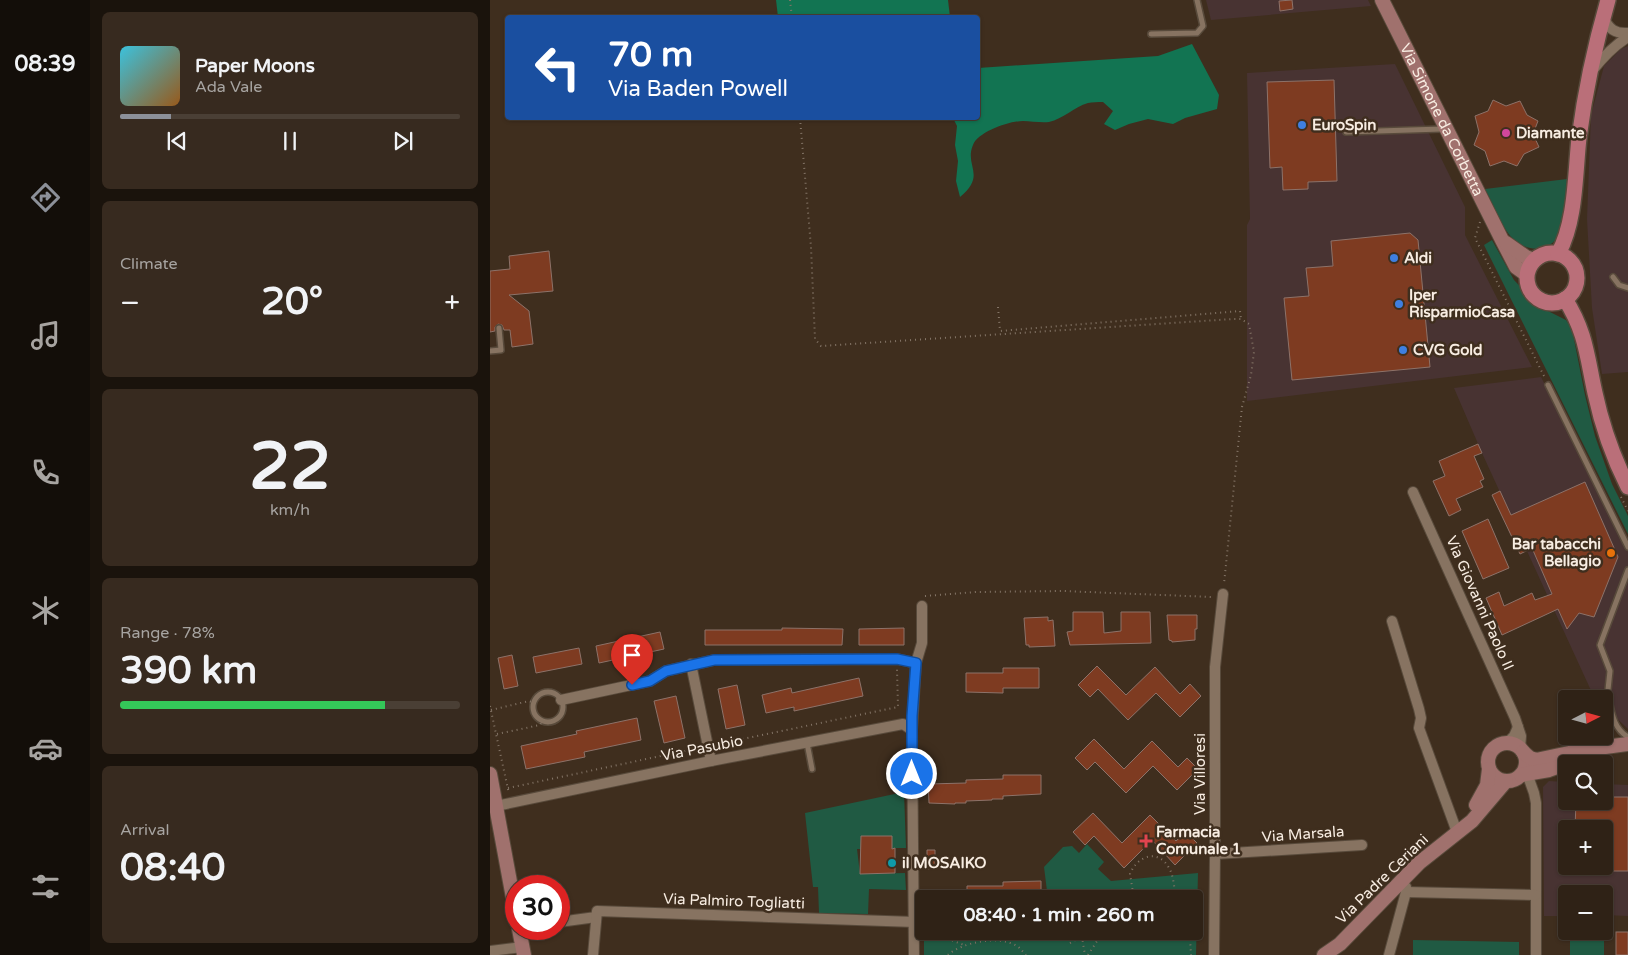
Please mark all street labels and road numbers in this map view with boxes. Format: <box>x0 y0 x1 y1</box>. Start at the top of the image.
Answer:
street label: Via Simone da Corbetta <box>1396 41 1488 199</box>
street label: Via Giovanni Paolo II <box>1442 533 1518 673</box>
street label: Via Pasubio <box>659 731 745 765</box>
street label: Via Villoresi <box>1191 733 1209 815</box>
street label: Via Marsala <box>1261 822 1345 846</box>
street label: Via Padre Ceriani <box>1332 830 1432 928</box>
street label: Via Palmiro Togliatti <box>663 890 805 912</box>

